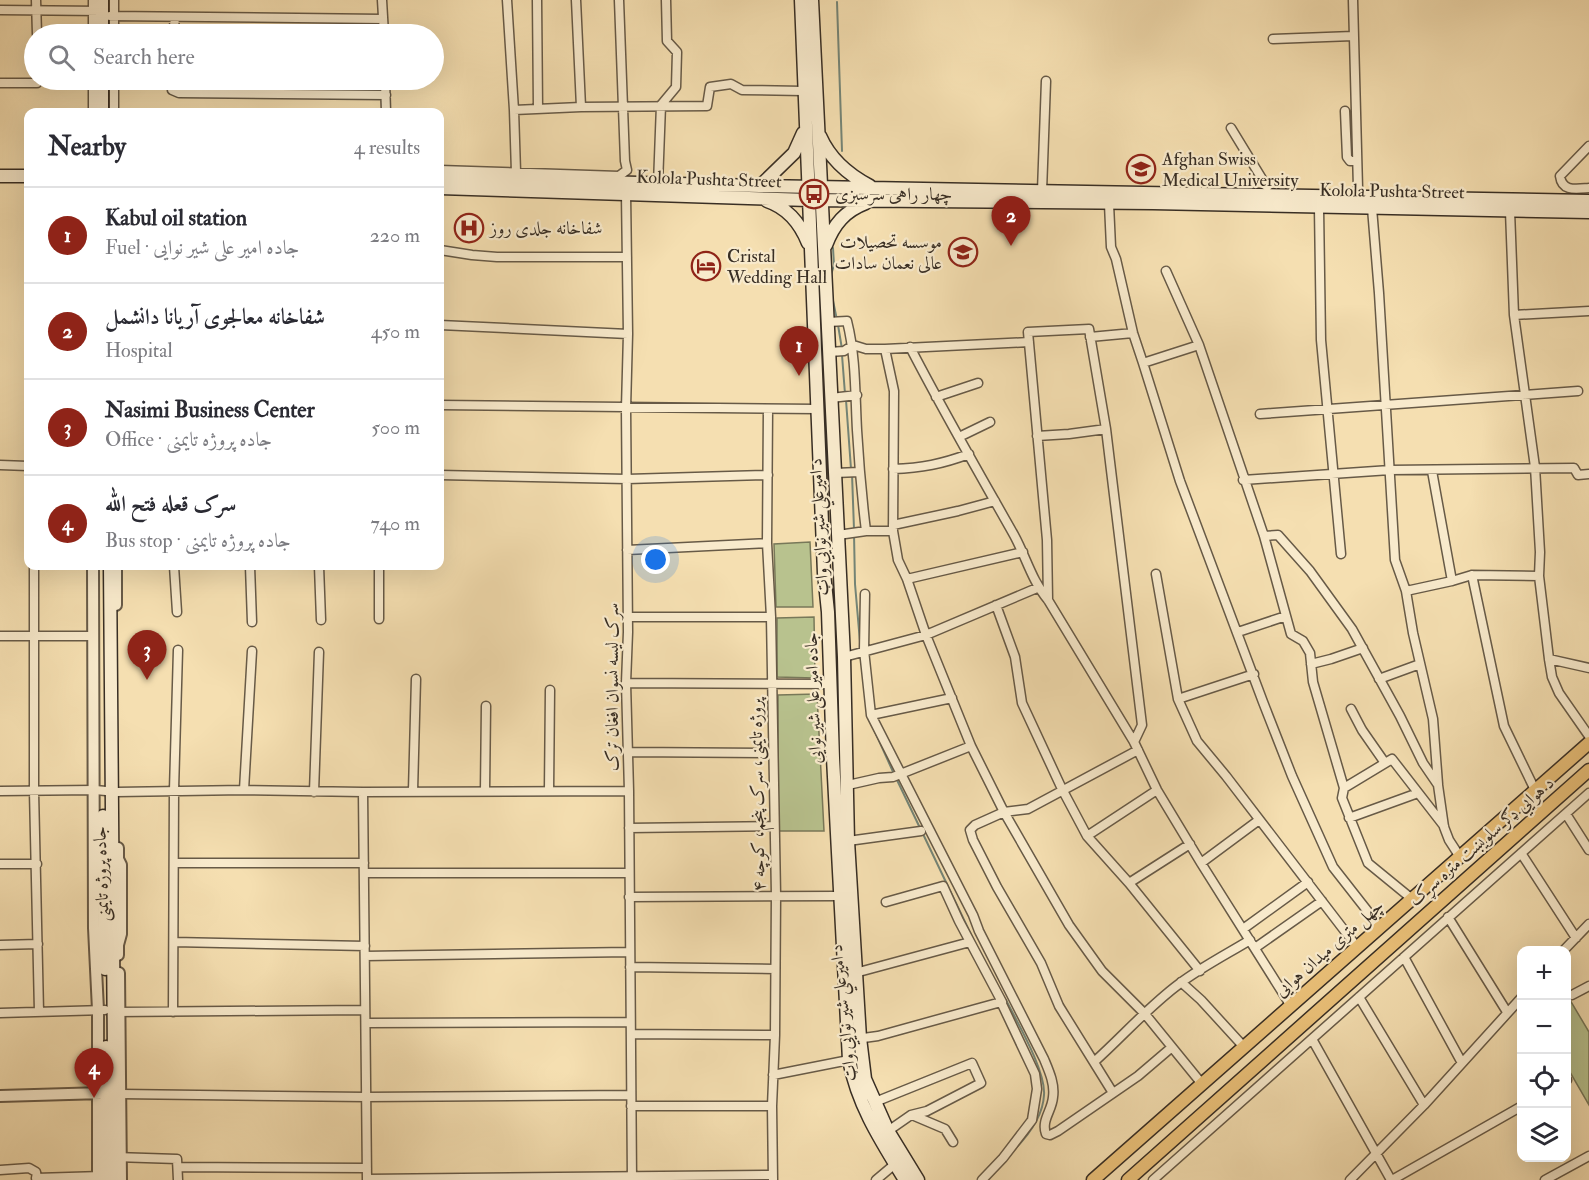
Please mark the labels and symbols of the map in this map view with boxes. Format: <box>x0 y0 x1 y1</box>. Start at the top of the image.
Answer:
place label: Afghan Swiss Medical University <box>1161 148 1299 192</box>
school or university icon: Afghan Swiss Medical University <box>1125 153 1157 185</box>
street label: Kolola Pushta Street <box>636 165 782 194</box>
bus stop icon: چهار راهی سرسبزی <box>798 178 830 210</box>
street label: Kolola Pushta Street <box>1319 179 1465 204</box>
place label: چهار راهی سرسبزی <box>835 183 952 206</box>
pin: 2 <box>992 196 1030 246</box>
hospital icon: شفاخانه جلدی روز <box>453 212 485 244</box>
place label: شفاخانه جلدی روز <box>488 217 602 240</box>
place label: موسسه تحصیلات عالی نعمان سادات <box>835 231 942 275</box>
school or university icon: موسسه تحصیلات عالی نعمان سادات <box>947 236 979 268</box>
place label: Cristal Wedding Hall <box>726 245 827 289</box>
hotel icon: Cristal Wedding Hall <box>690 250 722 282</box>
pin: 1 <box>780 326 818 376</box>
street label: د امیرعلي شیر نوايي واټ <box>804 457 840 596</box>
your location <box>641 545 670 574</box>
street label: سرک لیسه نسوان افغان‌ ترک <box>601 603 624 771</box>
pin: 3 <box>128 630 166 680</box>
street label: جاده امیر علی شیر نوایی <box>800 632 828 764</box>
street label: پروژه تایمنی، سرک پنجم، کوچه ۴ <box>744 696 776 892</box>
street label: د هوايي ډګر سلویښت متره سړک <box>1404 772 1561 913</box>
street label: جاده پروژه تایمنی <box>88 826 116 922</box>
street label: چهل متری میدان هوایی <box>1270 894 1390 1003</box>
street label: د امیرعلي شیر نوايي واټ <box>825 943 867 1083</box>
pin: 4 <box>74 1048 113 1098</box>

